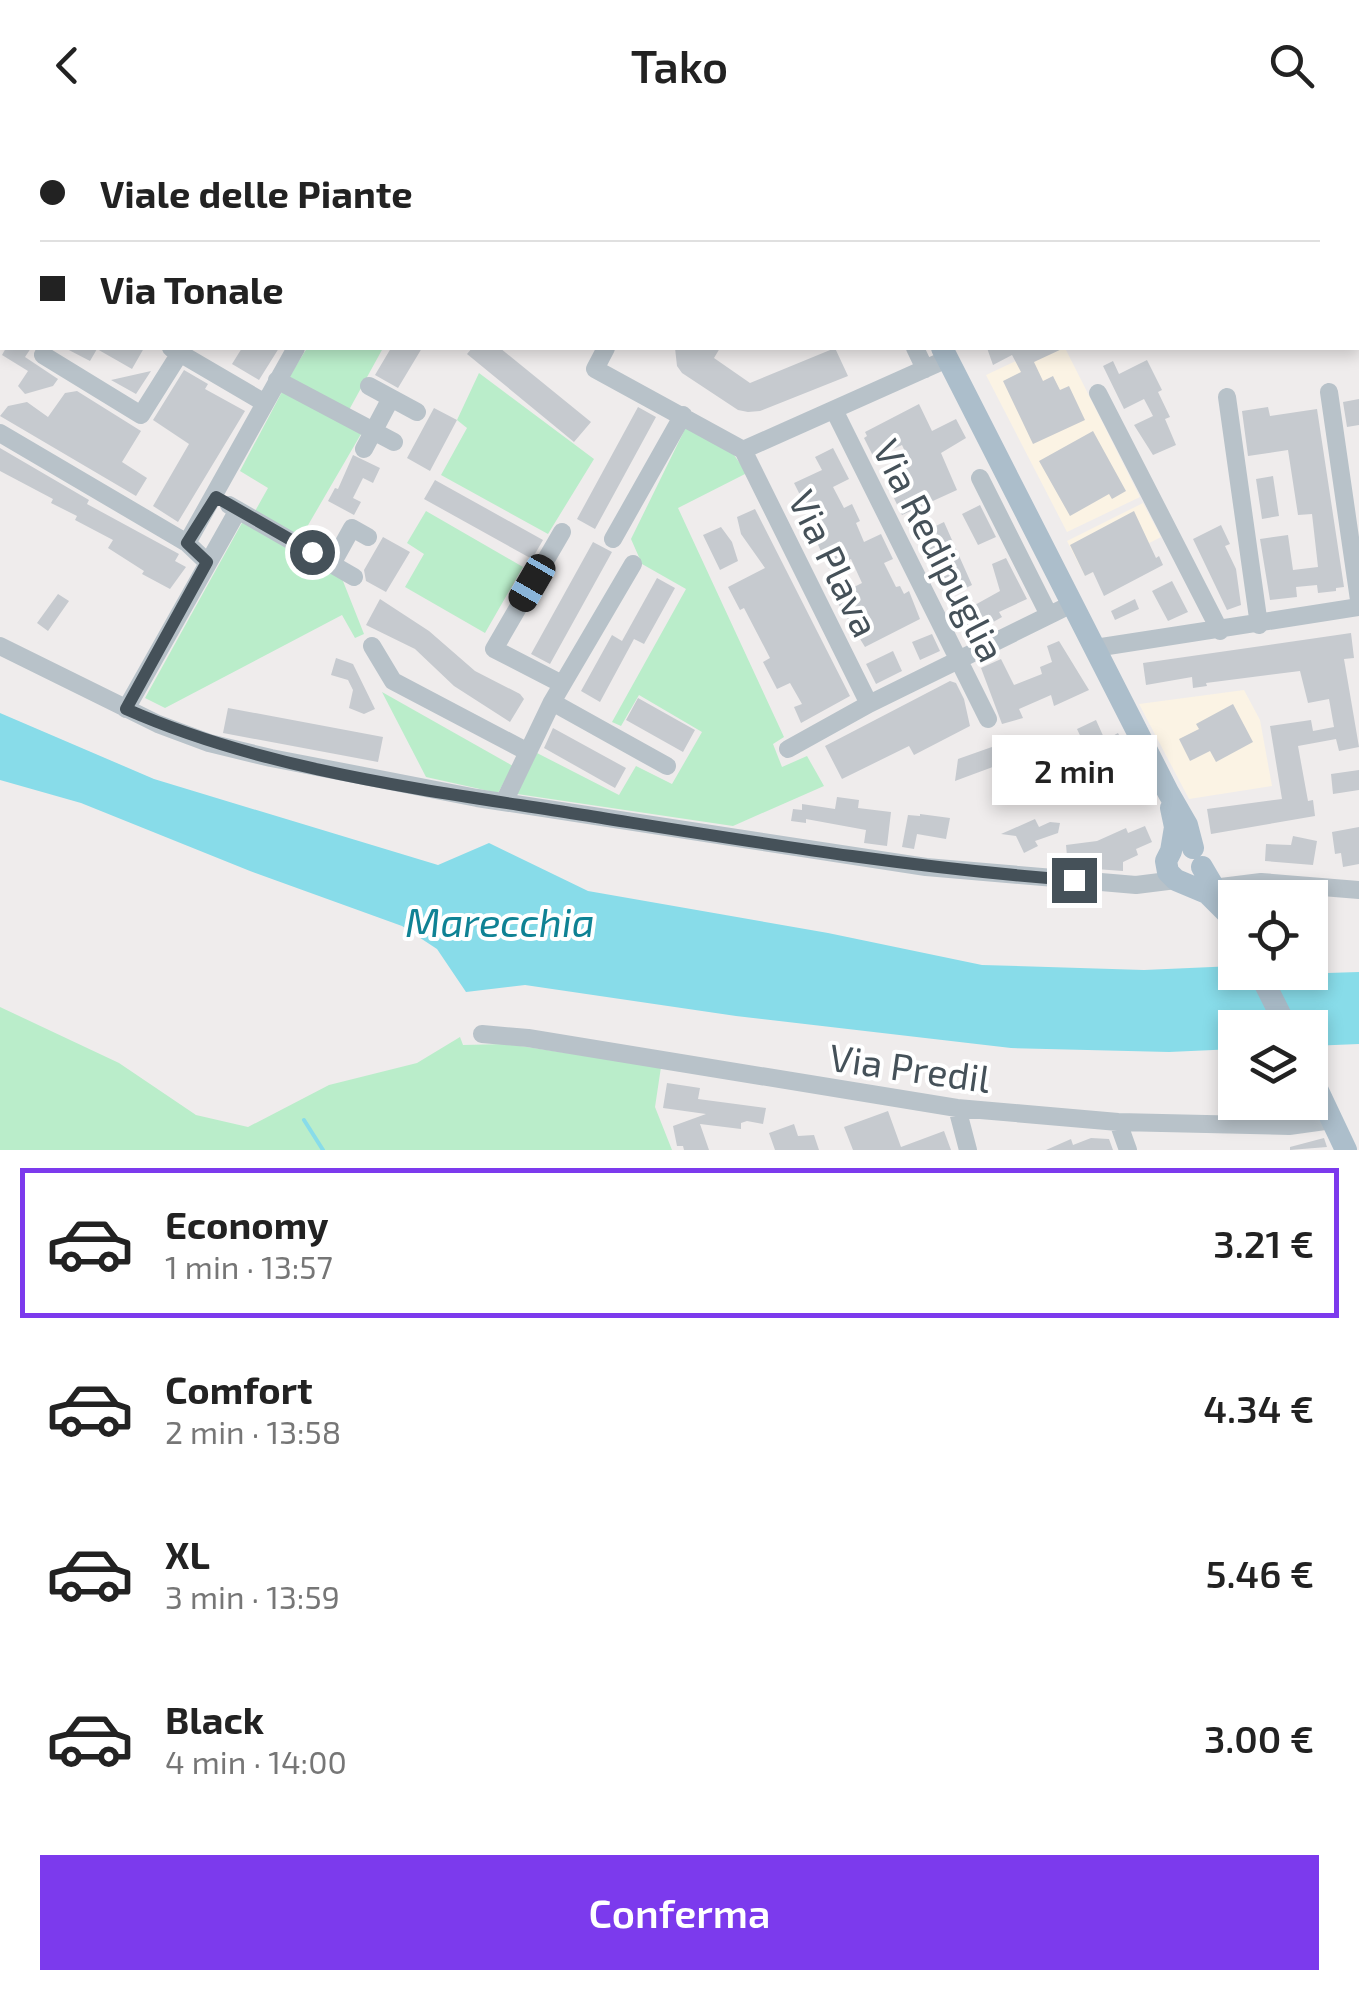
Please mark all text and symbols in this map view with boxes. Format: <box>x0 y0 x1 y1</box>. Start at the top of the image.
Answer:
icon: back <box>40 38 95 93</box>
text: Tako <box>631 38 728 92</box>
icon: search <box>1264 38 1319 93</box>
text: Viale delle Piante <box>100 170 413 216</box>
text: Via Tonale <box>100 266 284 312</box>
street label: Via Redipuglia <box>864 431 1016 669</box>
street label: Via Plava <box>780 482 890 644</box>
route start <box>290 530 335 575</box>
car <box>504 550 560 616</box>
callout: 2 min <box>992 735 1156 805</box>
text: 2 min <box>1034 751 1115 789</box>
route end <box>1052 858 1097 903</box>
map controls <box>1218 880 1328 1120</box>
button: locate <box>1218 880 1328 990</box>
water label: Marecchia <box>405 897 595 945</box>
button: layers <box>1218 1010 1328 1120</box>
street label: Via Predil <box>827 1033 993 1101</box>
icon: car <box>45 1198 135 1288</box>
text: Economy <box>165 1201 329 1247</box>
text: 3.21 € <box>1213 1220 1314 1266</box>
text: 1 min · 13:57 <box>165 1247 333 1285</box>
icon: car <box>45 1363 135 1453</box>
text: Comfort <box>165 1366 313 1412</box>
text: 4.34 € <box>1203 1385 1314 1431</box>
text: 2 min · 13:58 <box>165 1412 341 1450</box>
icon: car <box>45 1528 135 1618</box>
text: XL <box>165 1531 210 1577</box>
text: 5.46 € <box>1206 1550 1314 1596</box>
text: 3 min · 13:59 <box>165 1577 340 1615</box>
icon: car <box>45 1693 135 1783</box>
text: Black <box>165 1696 264 1742</box>
text: 3.00 € <box>1204 1715 1314 1761</box>
text: 4 min · 14:00 <box>165 1742 347 1780</box>
button: Conferma <box>40 1855 1319 1970</box>

